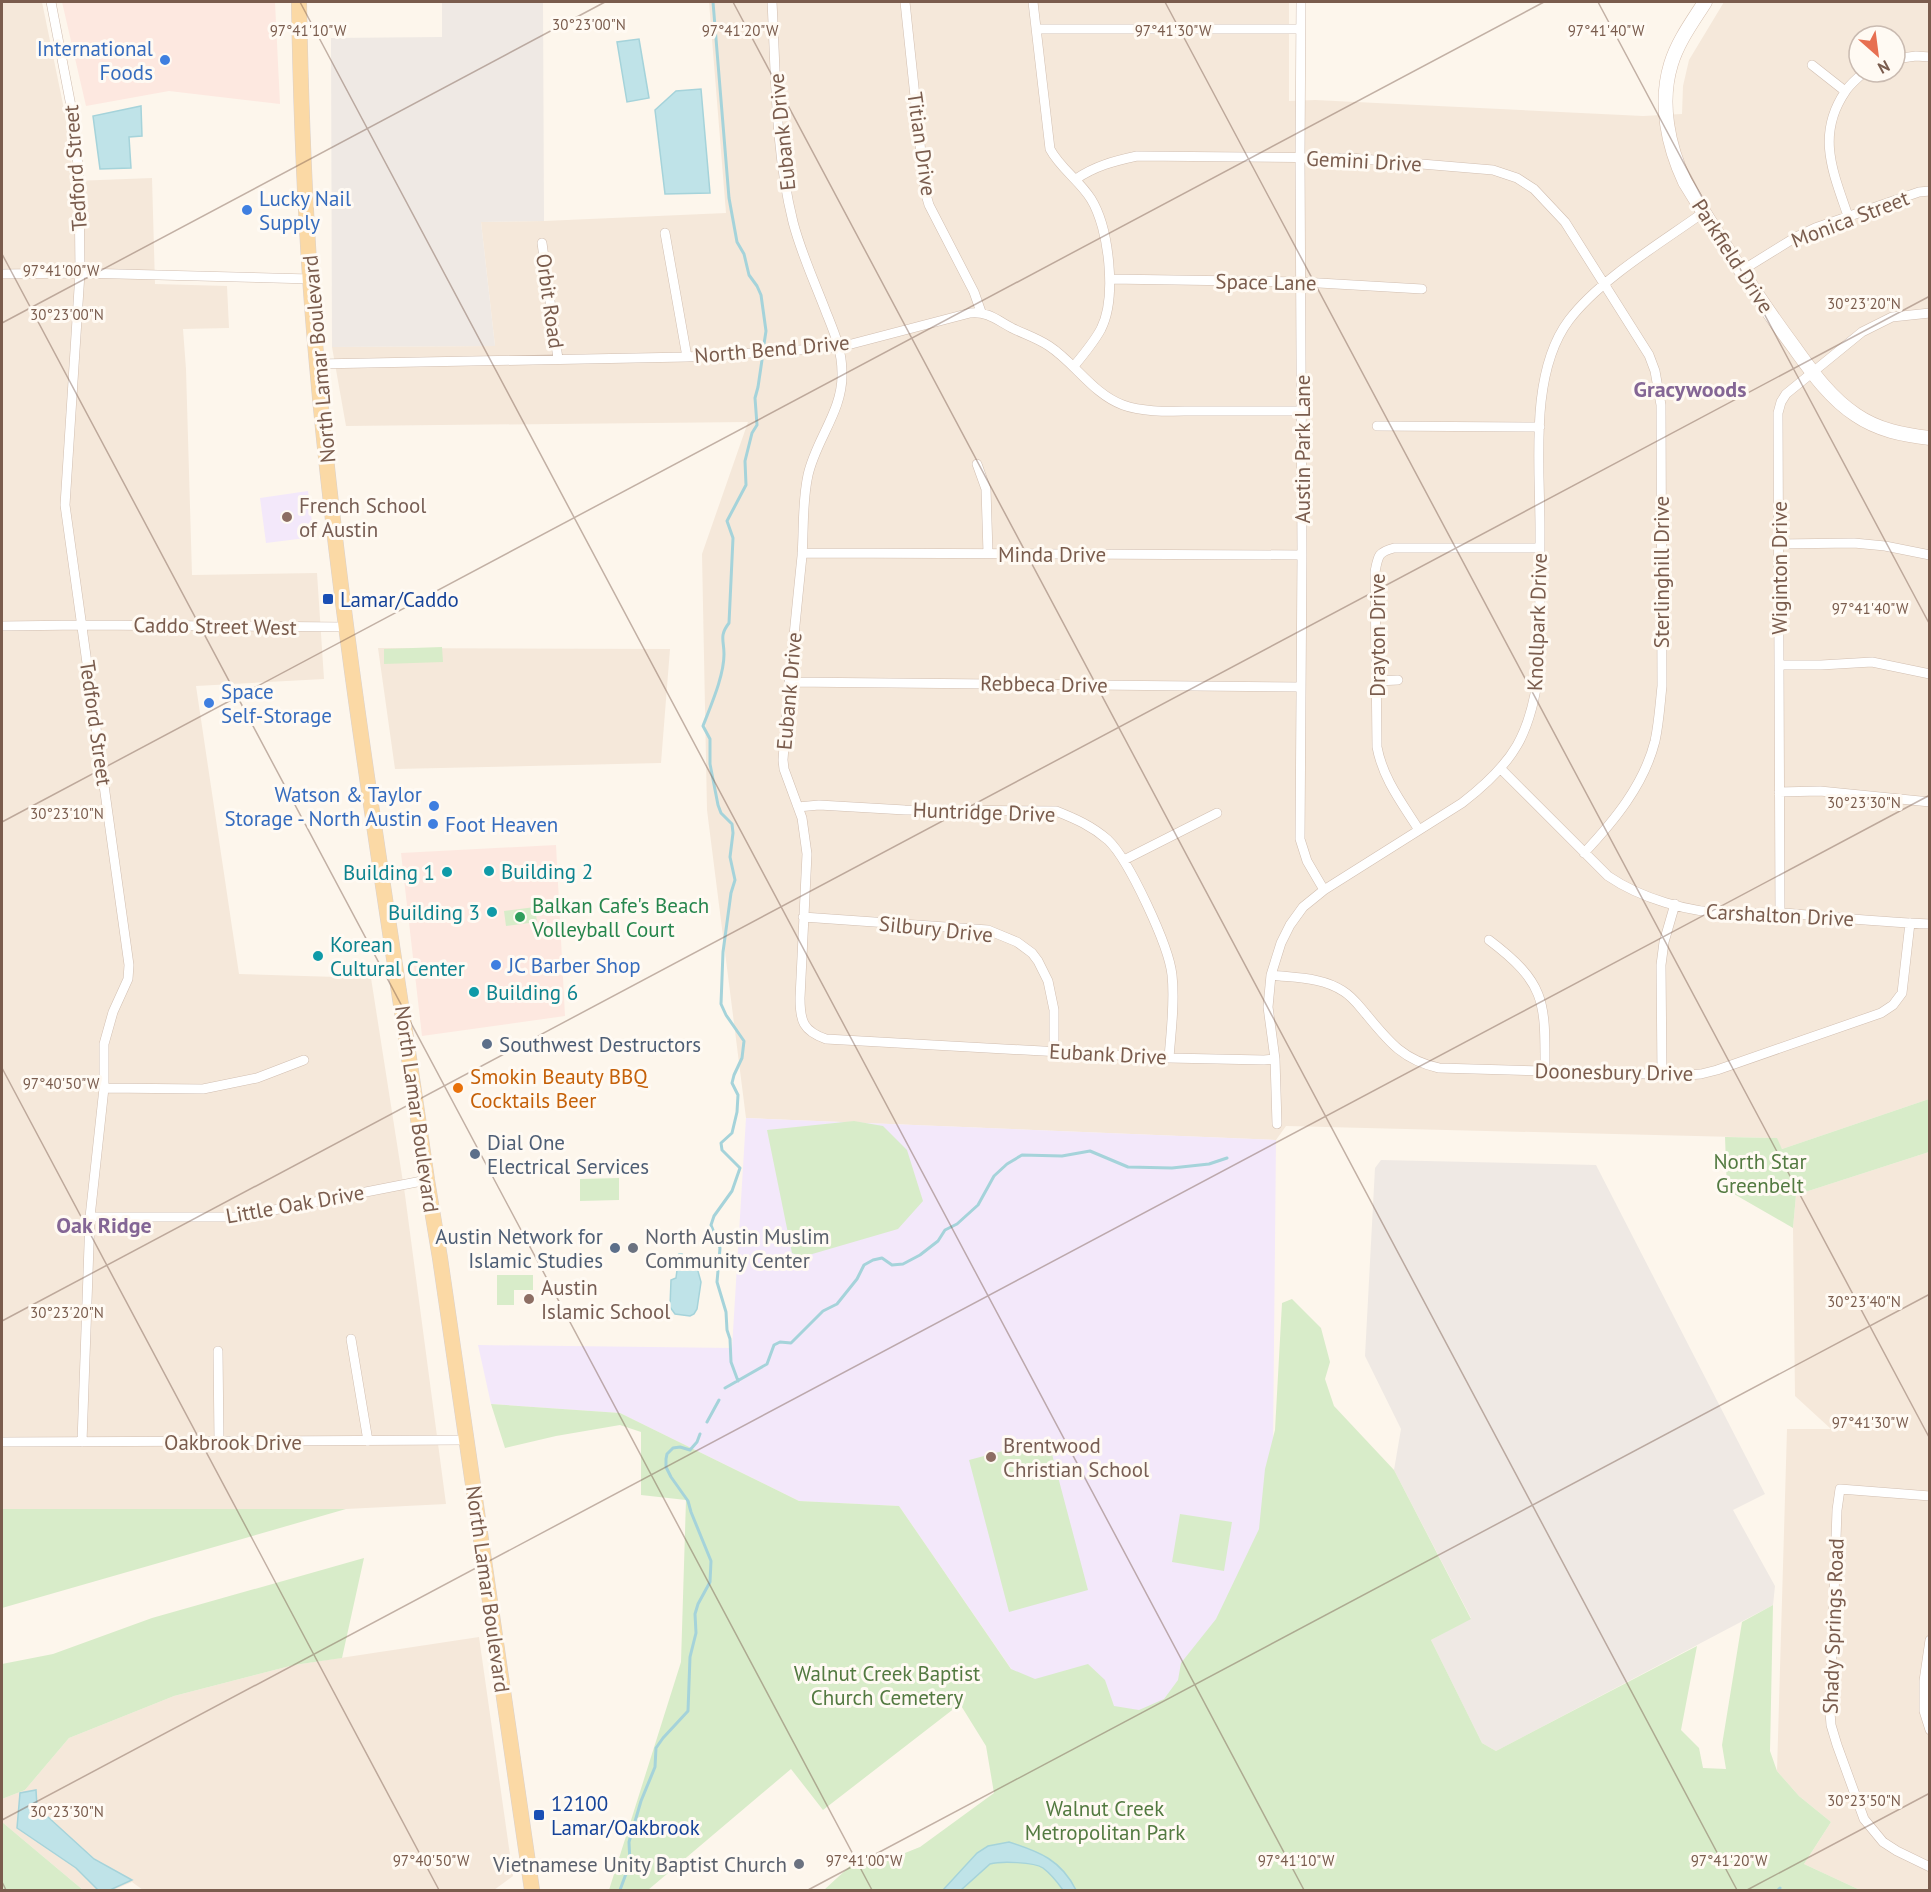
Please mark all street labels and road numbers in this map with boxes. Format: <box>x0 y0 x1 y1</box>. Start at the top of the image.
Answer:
street label: Eubank Drive <box>762 72 802 192</box>
street label: Titian Drive <box>901 90 943 198</box>
street label: Tedford Street <box>57 104 93 232</box>
street label: Gemini Drive <box>1305 144 1423 178</box>
street label: Monica Street <box>1787 184 1913 254</box>
street label: Parkfield Drive <box>1686 194 1780 318</box>
street label: Orbit Road <box>530 252 570 350</box>
street label: North Lamar Boulevard <box>296 254 342 464</box>
street label: Space Lane <box>1215 268 1317 296</box>
street label: North Bend Drive <box>693 329 851 369</box>
street label: Austin Park Lane <box>1289 375 1316 523</box>
street label: Sterlinghill Drive <box>1648 496 1675 648</box>
street label: Wiginton Drive <box>1766 501 1793 635</box>
street label: Minda Drive <box>998 541 1106 568</box>
street label: Knollpark Drive <box>1521 552 1553 692</box>
street label: Drayton Drive <box>1364 573 1391 697</box>
street label: Caddo Street West <box>133 611 297 641</box>
street label: Eubank Drive <box>770 631 808 751</box>
street label: Tedford Street <box>74 659 118 787</box>
street label: Rebbeca Drive <box>980 669 1108 699</box>
street label: Huntridge Drive <box>912 796 1056 828</box>
street label: Carshalton Drive <box>1705 898 1855 932</box>
street label: Silbury Drive <box>878 910 994 948</box>
street label: North Lamar Boulevard <box>389 1004 445 1214</box>
street label: Eubank Drive <box>1048 1037 1168 1071</box>
street label: Doonesbury Drive <box>1534 1057 1694 1087</box>
street label: Little Oak Drive <box>224 1179 366 1229</box>
street label: Oakbrook Drive <box>164 1429 302 1456</box>
street label: North Lamar Boulevard <box>460 1484 516 1694</box>
street label: Shady Springs Road <box>1816 1538 1850 1714</box>

